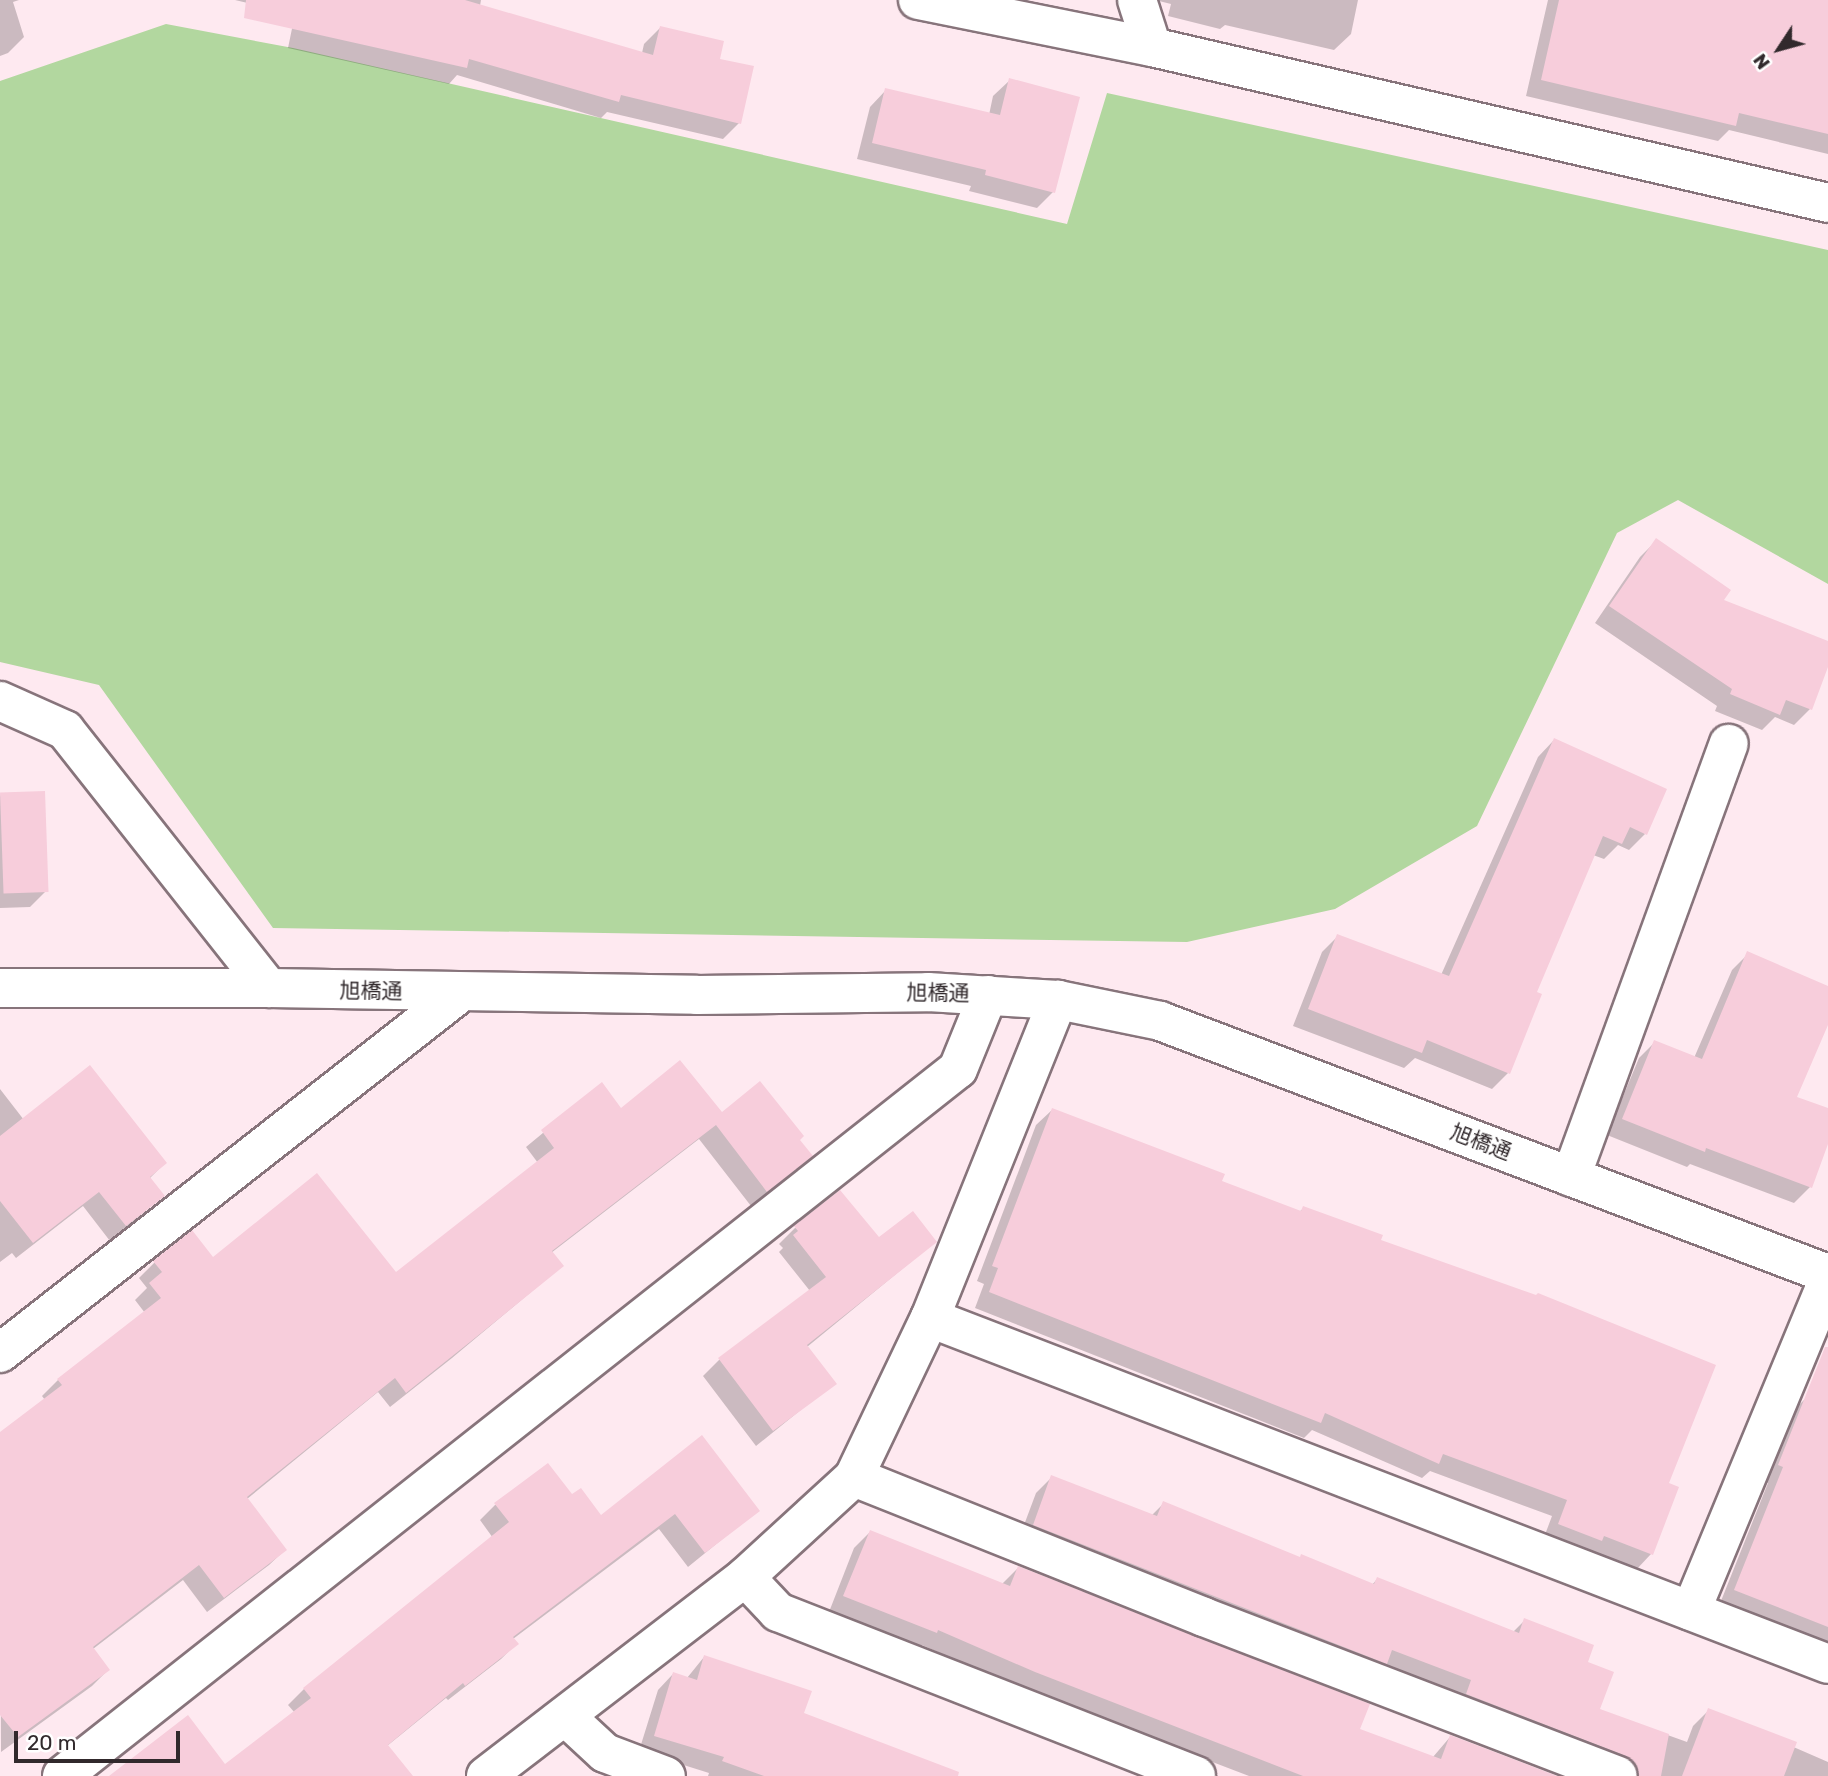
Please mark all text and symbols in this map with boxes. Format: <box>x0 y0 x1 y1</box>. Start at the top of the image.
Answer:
north arrow <box>1744 14 1814 84</box>
text: N <box>1748 49 1775 74</box>
street label: 旭橋通 <box>339 978 403 1004</box>
street label: 旭橋通 <box>906 980 970 1006</box>
street label: 旭橋通 <box>1447 1119 1515 1165</box>
scale bar <box>18 1716 184 1760</box>
text: 20 m <box>27 1730 76 1755</box>

